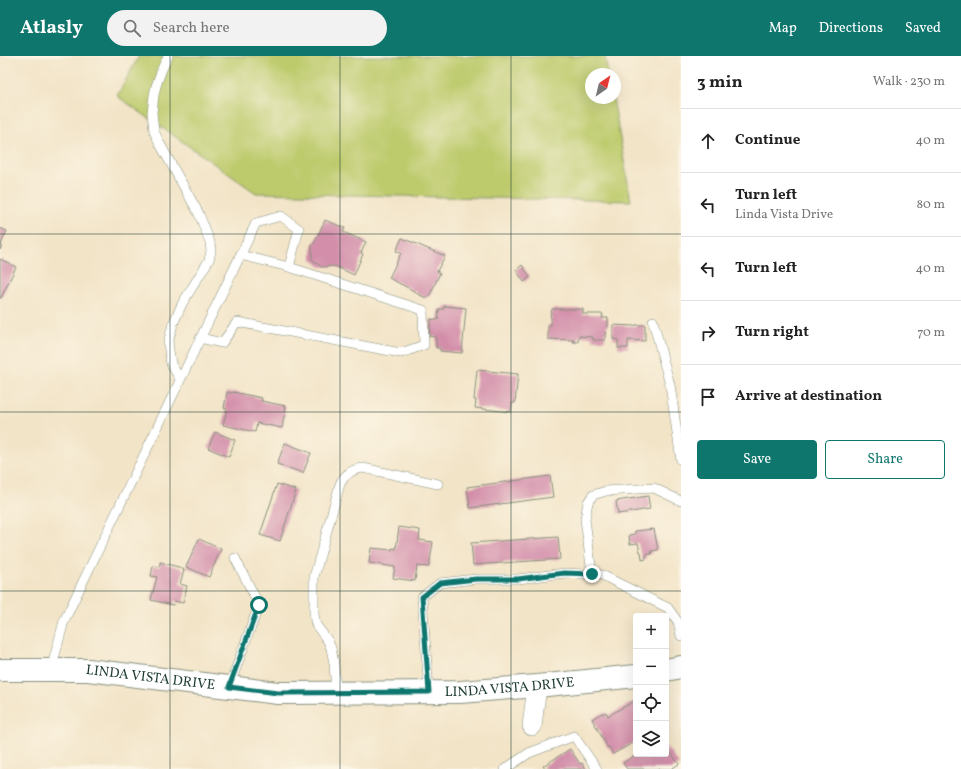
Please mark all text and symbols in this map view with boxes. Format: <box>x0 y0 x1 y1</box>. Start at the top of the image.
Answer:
search box <box>107 10 387 46</box>
text: Atlasly <box>20 15 83 41</box>
icon: search <box>121 17 143 39</box>
text: Search here <box>153 18 230 39</box>
text: Map <box>769 19 797 38</box>
text: Directions <box>819 19 883 38</box>
text: Saved <box>905 19 941 38</box>
north arrow <box>585 68 621 104</box>
text: 3 min <box>697 71 743 94</box>
text: Walk · 230 m <box>873 73 945 91</box>
icon: ahead <box>697 130 719 152</box>
text: Continue <box>735 130 800 151</box>
text: 40 m <box>916 132 945 150</box>
text: Turn left <box>735 185 797 206</box>
icon: left <box>697 194 719 216</box>
text: 80 m <box>916 196 945 214</box>
text: Linda Vista Drive <box>735 206 833 224</box>
icon: left <box>697 258 719 280</box>
text: Turn left <box>735 258 797 279</box>
text: 40 m <box>916 260 945 278</box>
icon: right <box>697 322 719 344</box>
text: Turn right <box>735 322 809 343</box>
text: 70 m <box>917 324 945 342</box>
icon: arrive <box>697 386 719 408</box>
text: Arrive at destination <box>735 386 882 407</box>
button: Save <box>697 440 817 479</box>
button: Share <box>825 440 945 479</box>
route end <box>583 565 601 583</box>
route start <box>250 596 268 614</box>
map controls <box>633 613 669 757</box>
button: + <box>633 613 669 649</box>
button: − <box>633 649 669 685</box>
street label: LINDA VISTA DRIVE <box>85 660 216 695</box>
street label: LINDA VISTA DRIVE <box>445 673 575 702</box>
button: locate <box>633 685 669 721</box>
button: layers <box>633 721 669 757</box>

